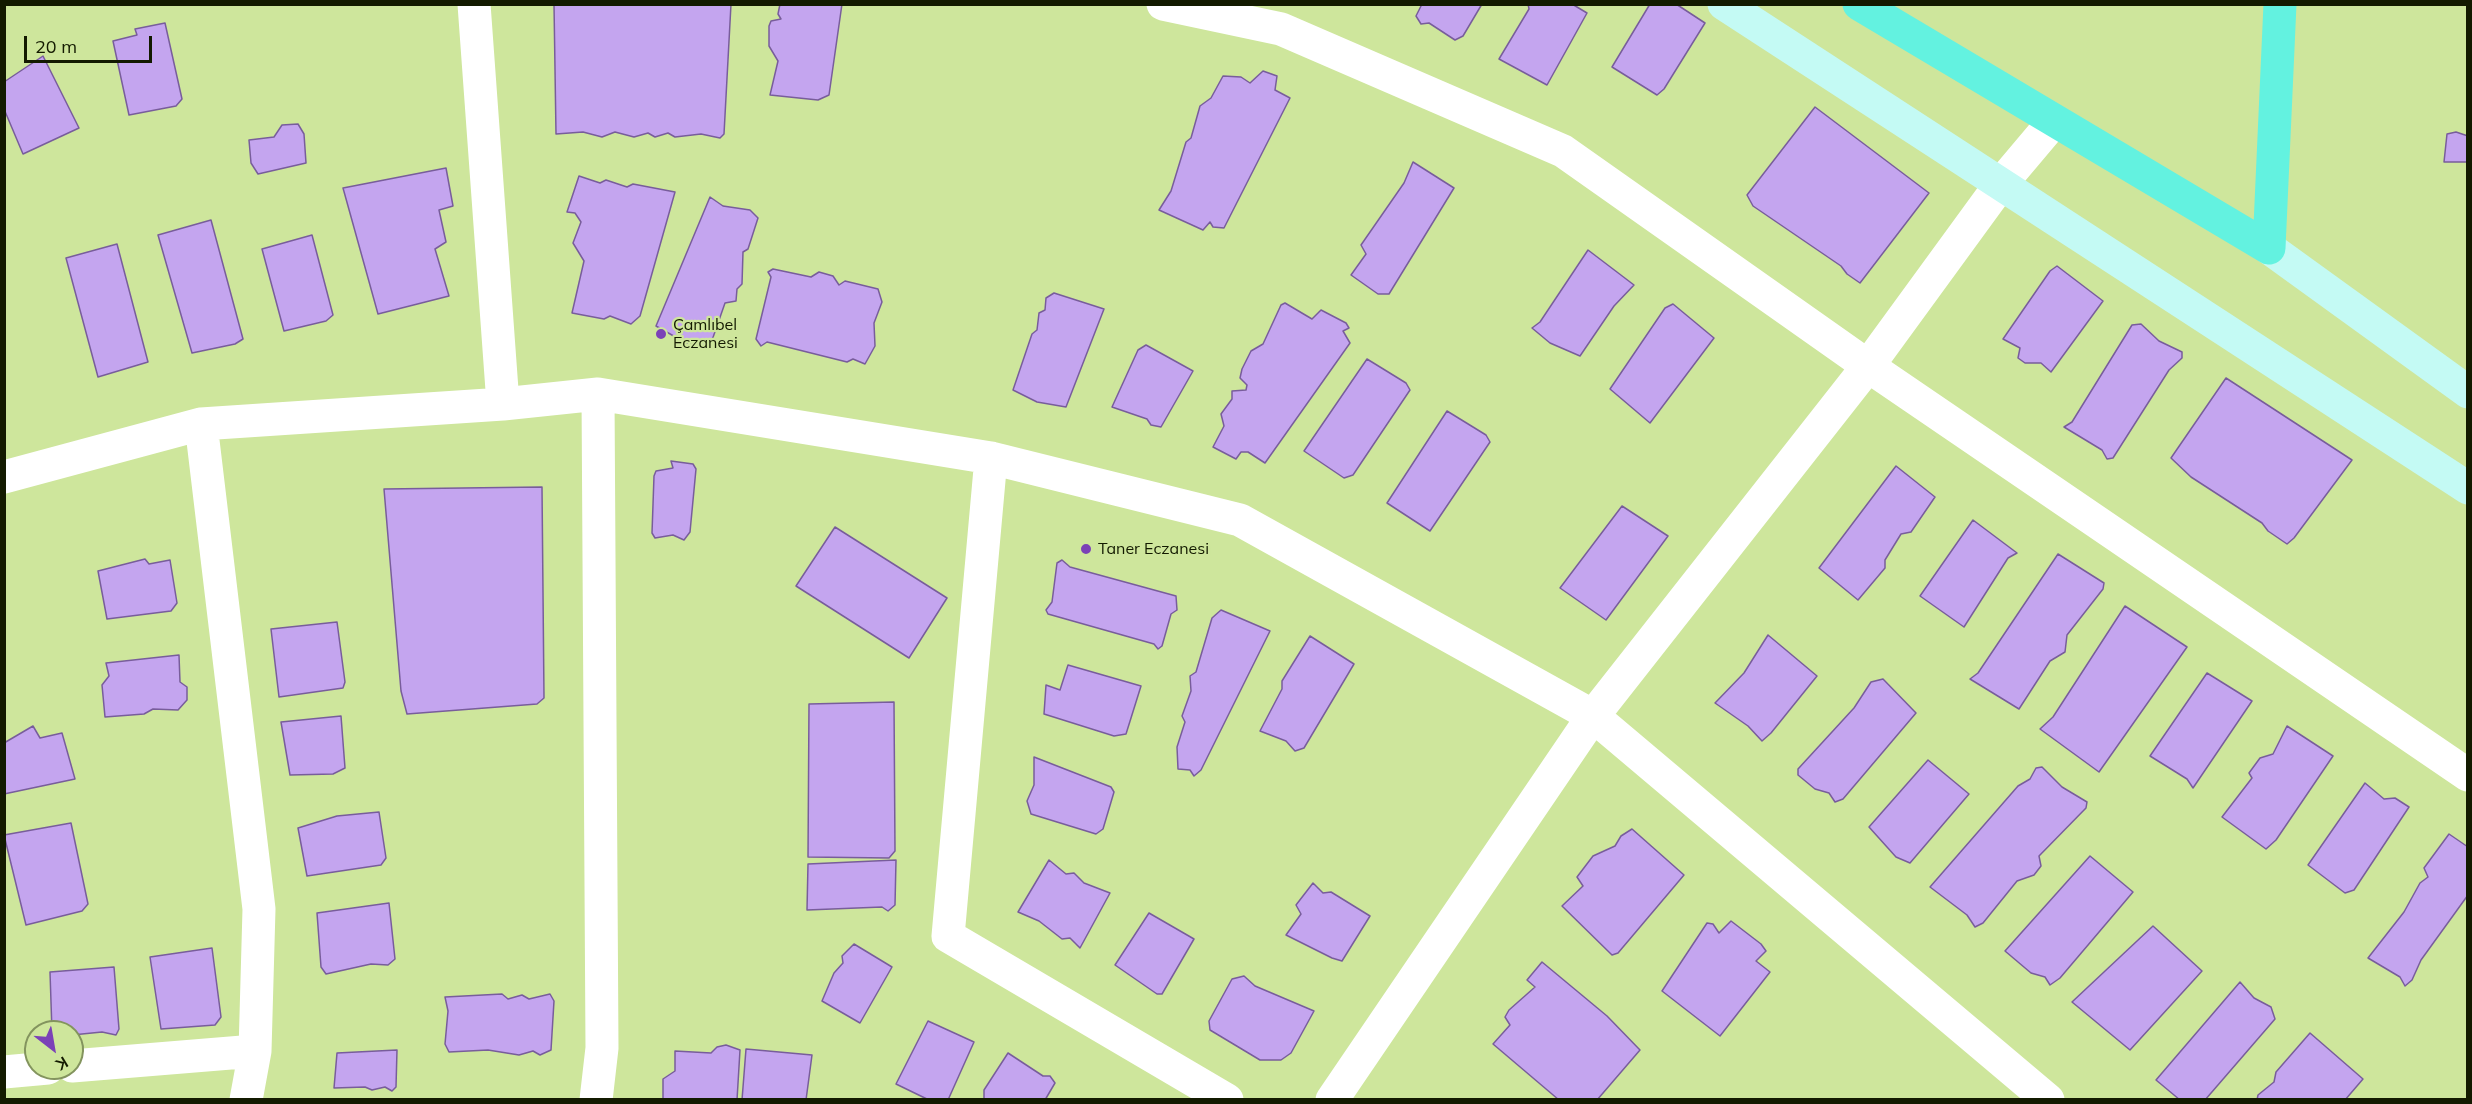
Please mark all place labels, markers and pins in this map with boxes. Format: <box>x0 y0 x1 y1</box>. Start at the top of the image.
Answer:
place label: Çamlıbel Eczanesi <box>673 315 738 353</box>
marker: Çamlıbel Eczanesi <box>654 327 668 341</box>
place label: Taner Eczanesi <box>1098 539 1209 559</box>
marker: Taner Eczanesi <box>1079 542 1093 556</box>

